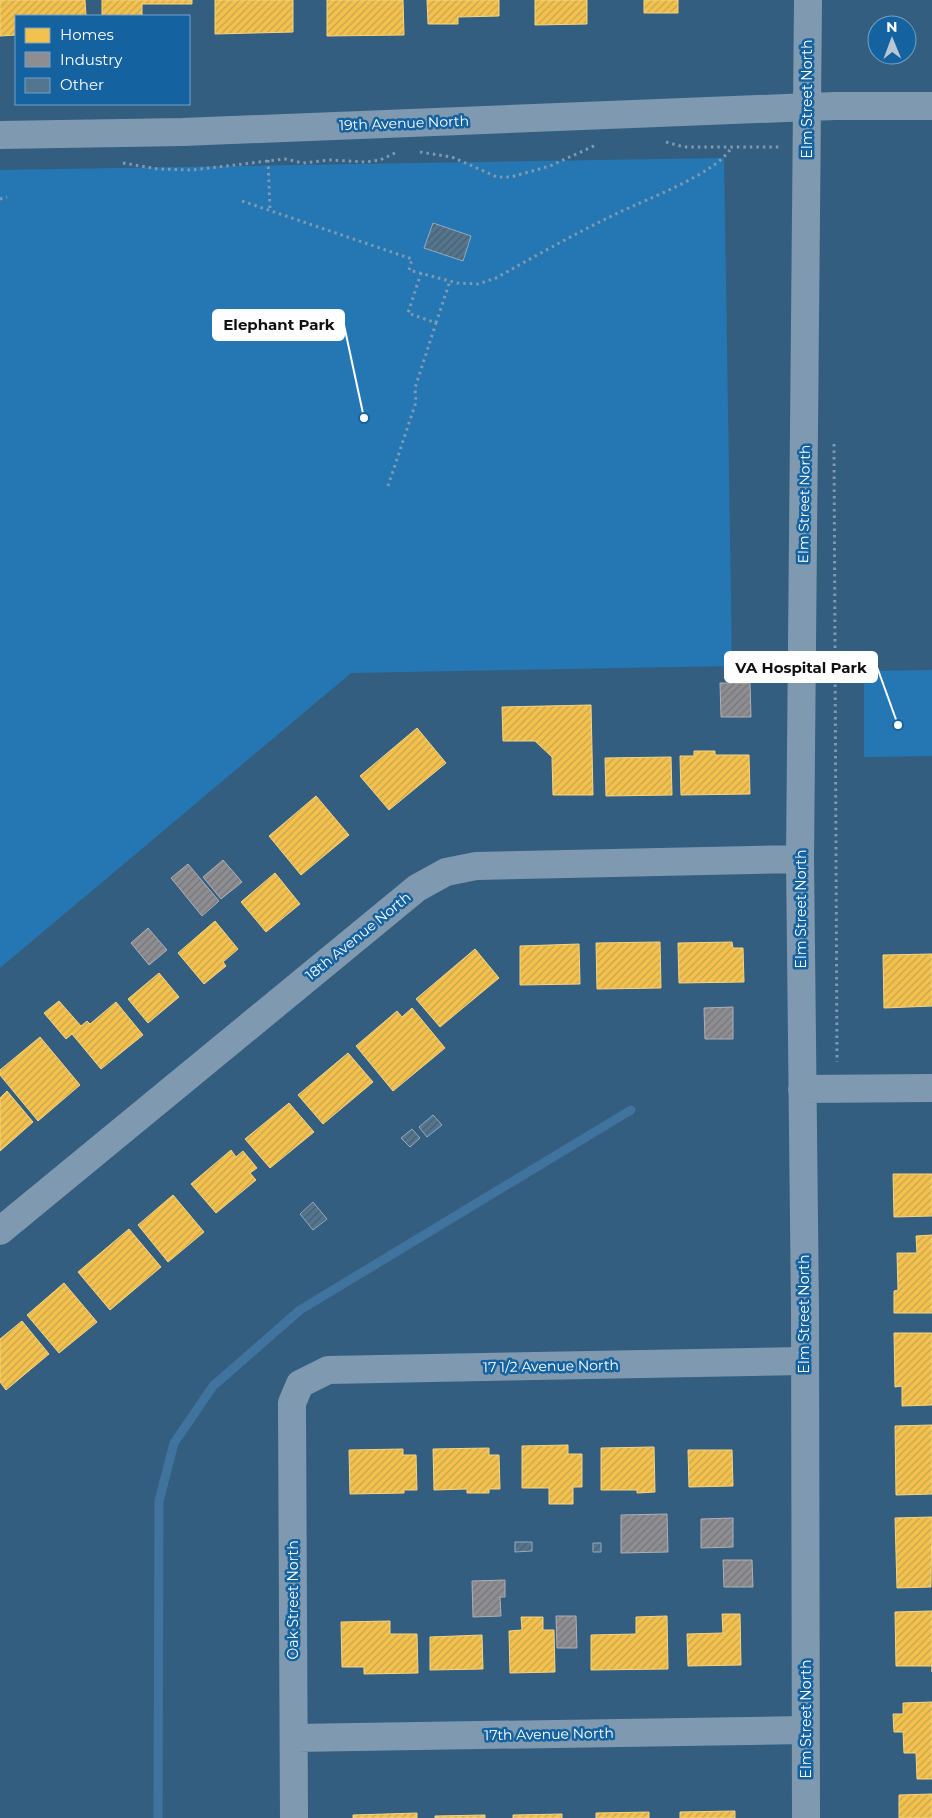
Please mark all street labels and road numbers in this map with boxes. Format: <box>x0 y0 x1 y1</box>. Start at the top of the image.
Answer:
street label: Elm Street North <box>798 40 816 158</box>
street label: 19th Avenue North <box>339 112 469 134</box>
street label: Elm Street North <box>794 444 814 564</box>
street label: Elm Street North <box>792 850 810 968</box>
street label: 18th Avenue North <box>302 888 414 984</box>
street label: Elm Street North <box>795 1255 813 1373</box>
street label: 17 1/2 Avenue North <box>483 1356 619 1376</box>
street label: Oak Street North <box>284 1540 302 1660</box>
street label: Elm Street North <box>797 1660 815 1778</box>
street label: 17th Avenue North <box>484 1724 614 1744</box>

